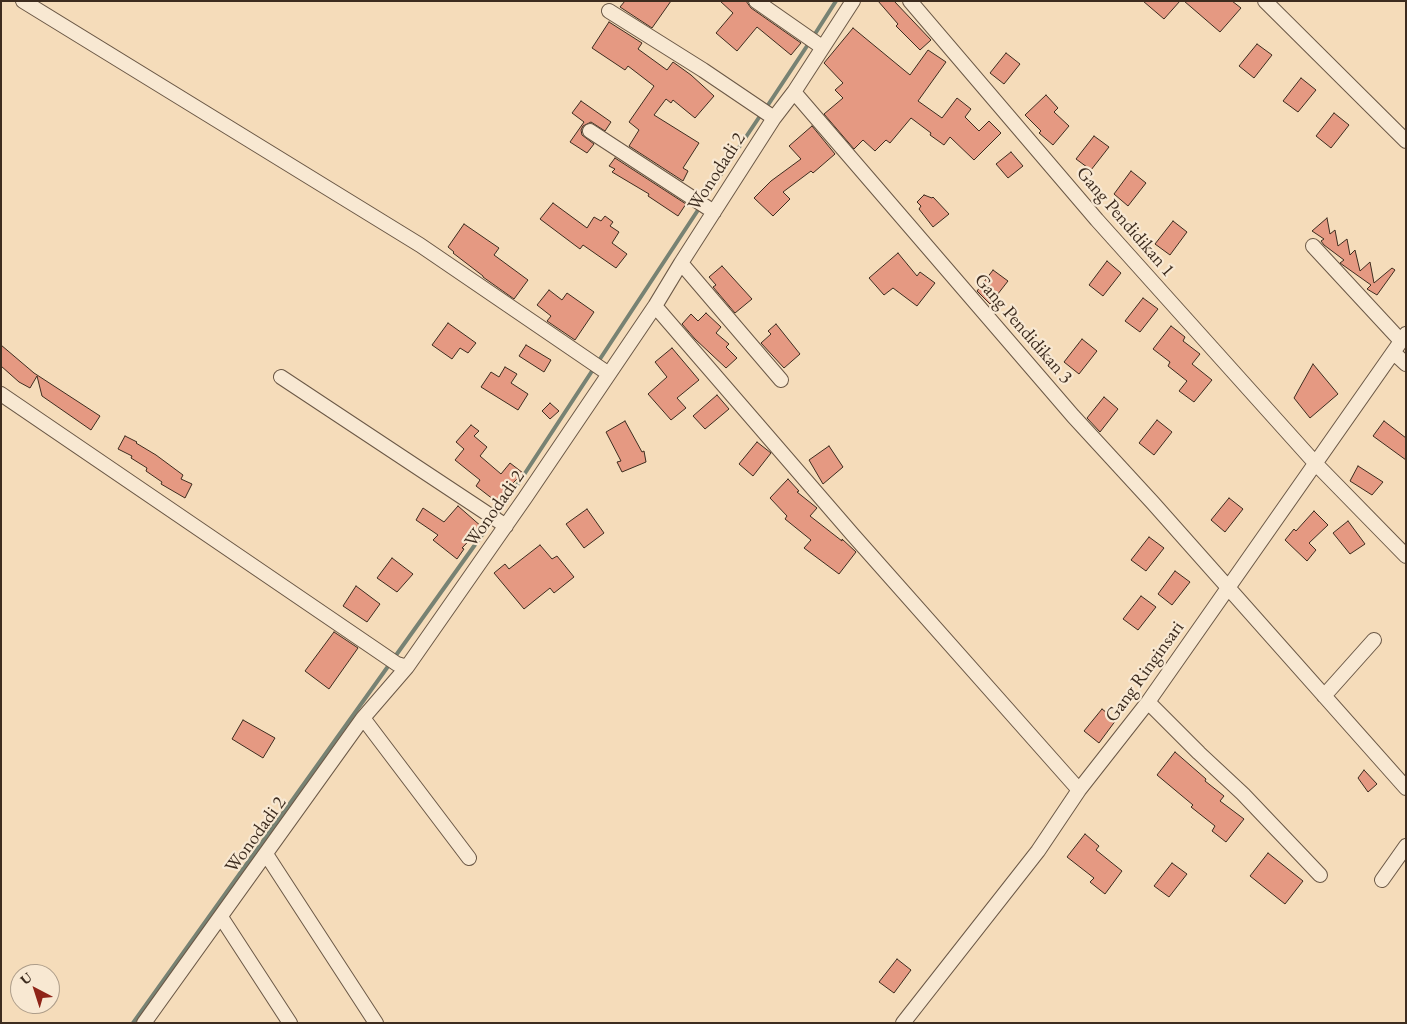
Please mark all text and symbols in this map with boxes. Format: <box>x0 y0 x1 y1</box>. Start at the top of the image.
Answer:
street label: Wonodadi 2 <box>683 129 751 215</box>
street label: Gang Pendidikan 1 <box>1071 162 1179 282</box>
street label: Gang Pendidikan 3 <box>969 269 1077 389</box>
street label: Wonodadi 2 <box>460 466 530 552</box>
street label: Gang Ringinsari <box>1101 617 1189 727</box>
street label: Wonodadi 2 <box>221 792 291 878</box>
north arrow <box>10 964 60 1014</box>
text: U <box>16 968 36 989</box>

